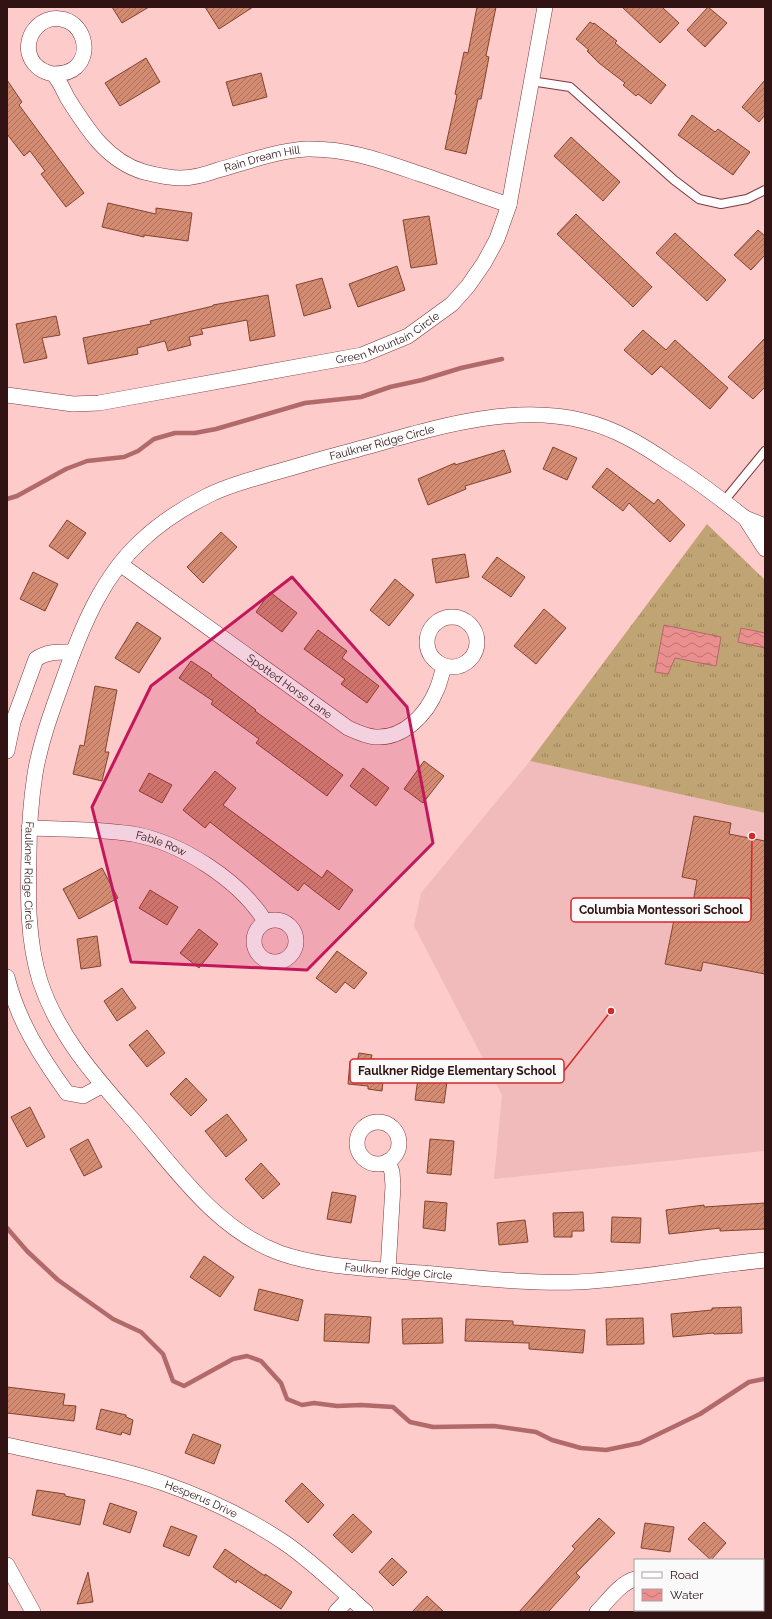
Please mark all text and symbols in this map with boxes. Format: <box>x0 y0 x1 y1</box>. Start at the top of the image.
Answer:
street label: Rain Dream Hill <box>222 143 301 174</box>
street label: Green Mountain Circle <box>335 309 442 366</box>
street label: Faulkner Ridge Circle <box>328 423 436 463</box>
street label: Spotted Horse Lane <box>245 651 335 721</box>
street label: Faulkner Ridge Circle <box>22 821 37 930</box>
street label: Fable Row <box>135 828 189 859</box>
callout: Columbia Montessori School <box>571 898 751 922</box>
text: Columbia Montessori School <box>579 903 743 917</box>
callout: Faulkner Ridge Elementary School <box>350 1059 564 1083</box>
text: Faulkner Ridge Elementary School <box>358 1064 556 1078</box>
street label: Faulkner Ridge Circle <box>344 1260 453 1282</box>
street label: Hesperus Drive <box>163 1478 240 1521</box>
legend <box>634 1559 764 1611</box>
text: Road <box>670 1568 699 1582</box>
text: Water <box>670 1588 704 1602</box>

